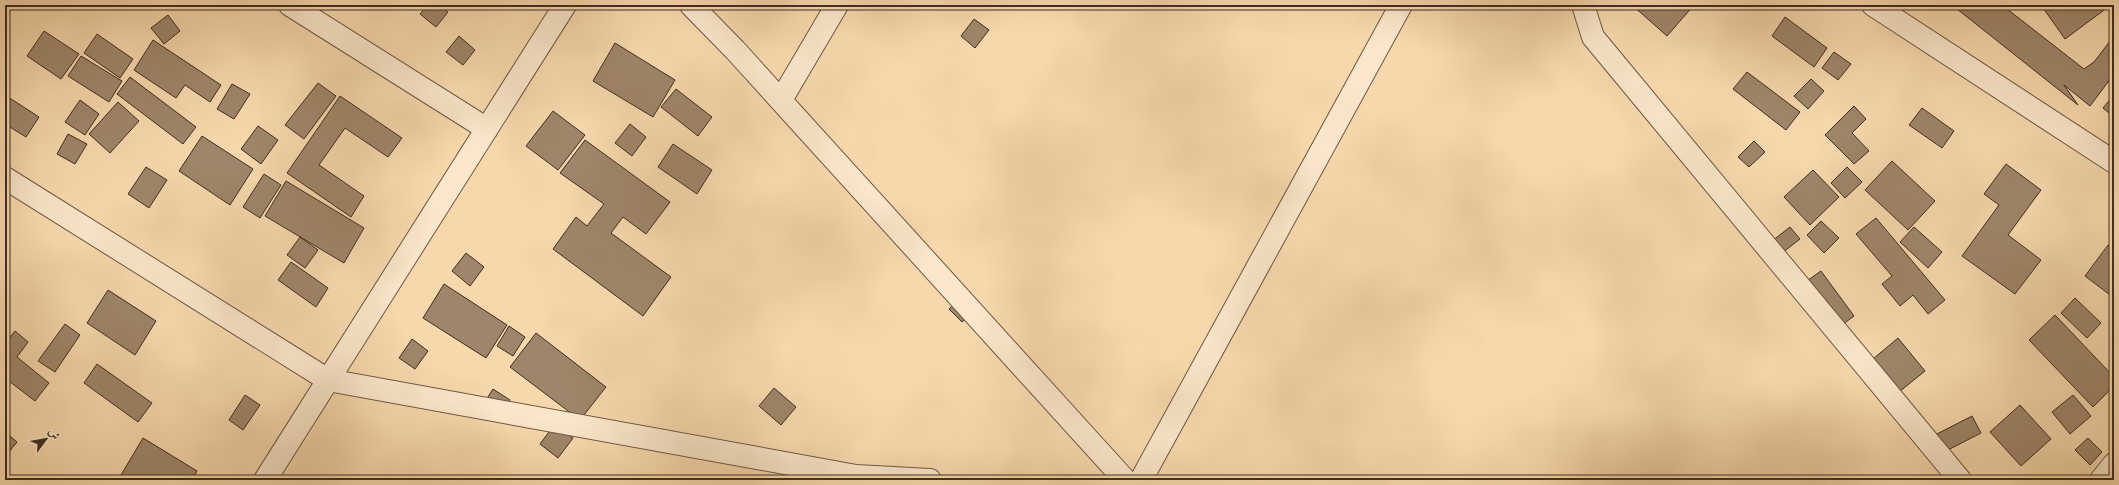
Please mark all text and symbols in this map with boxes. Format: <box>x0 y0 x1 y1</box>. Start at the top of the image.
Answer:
north arrow <box>26 419 66 459</box>
text: ش <box>46 425 63 442</box>

